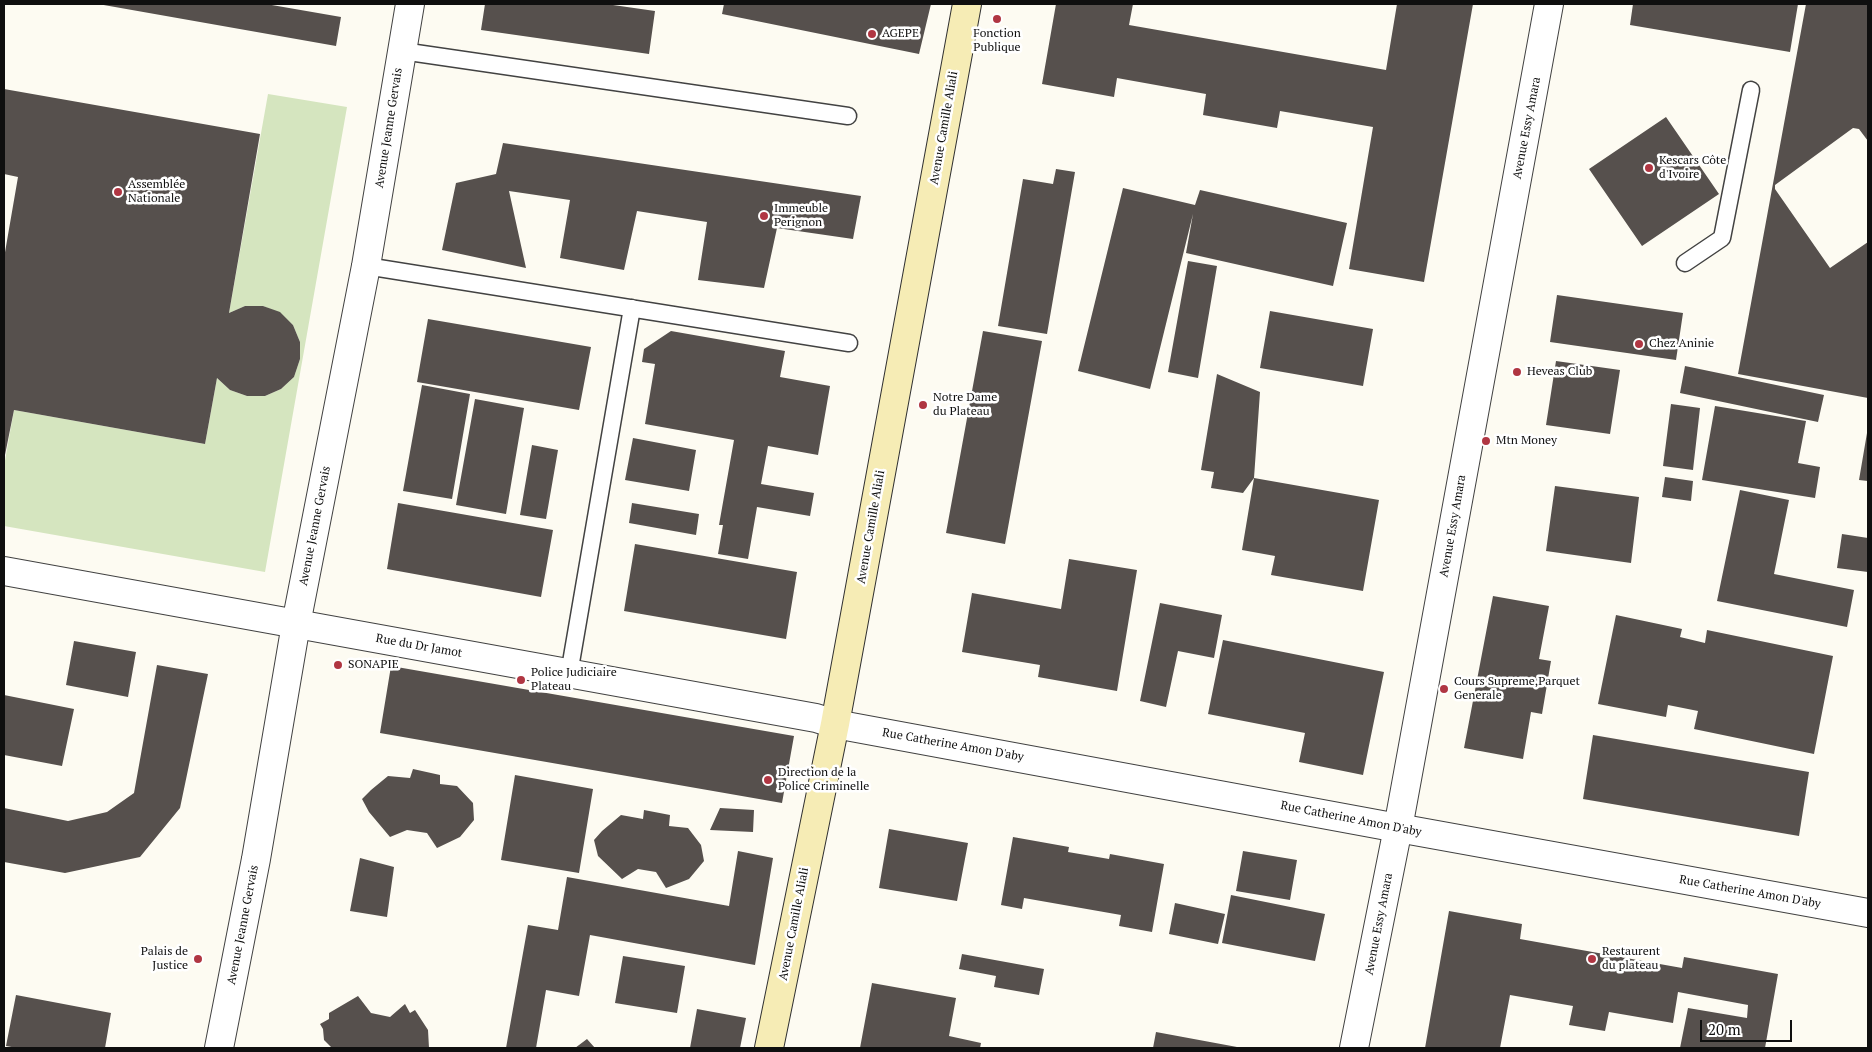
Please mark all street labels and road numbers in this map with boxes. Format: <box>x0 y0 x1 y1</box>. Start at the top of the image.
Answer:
street label: Avenue Jeanne Gervais <box>372 67 406 189</box>
street label: Avenue Camille Aliali <box>927 70 961 186</box>
street label: Avenue Essy Amara <box>1510 76 1544 180</box>
street label: Avenue Jeanne Gervais <box>296 465 334 587</box>
street label: Avenue Camille Aliali <box>854 469 888 585</box>
street label: Avenue Essy Amara <box>1437 474 1469 578</box>
street label: Rue du Dr Jamot <box>375 631 463 661</box>
street label: Rue Catherine Amon D'aby <box>881 725 1025 765</box>
street label: Rue Catherine Amon D'aby <box>1279 798 1423 840</box>
street label: Avenue Jeanne Gervais <box>224 864 262 986</box>
street label: Avenue Camille Aliali <box>776 866 812 982</box>
street label: Avenue Essy Amara <box>1362 872 1396 976</box>
street label: Rue Catherine Amon D'aby <box>1678 872 1822 912</box>

